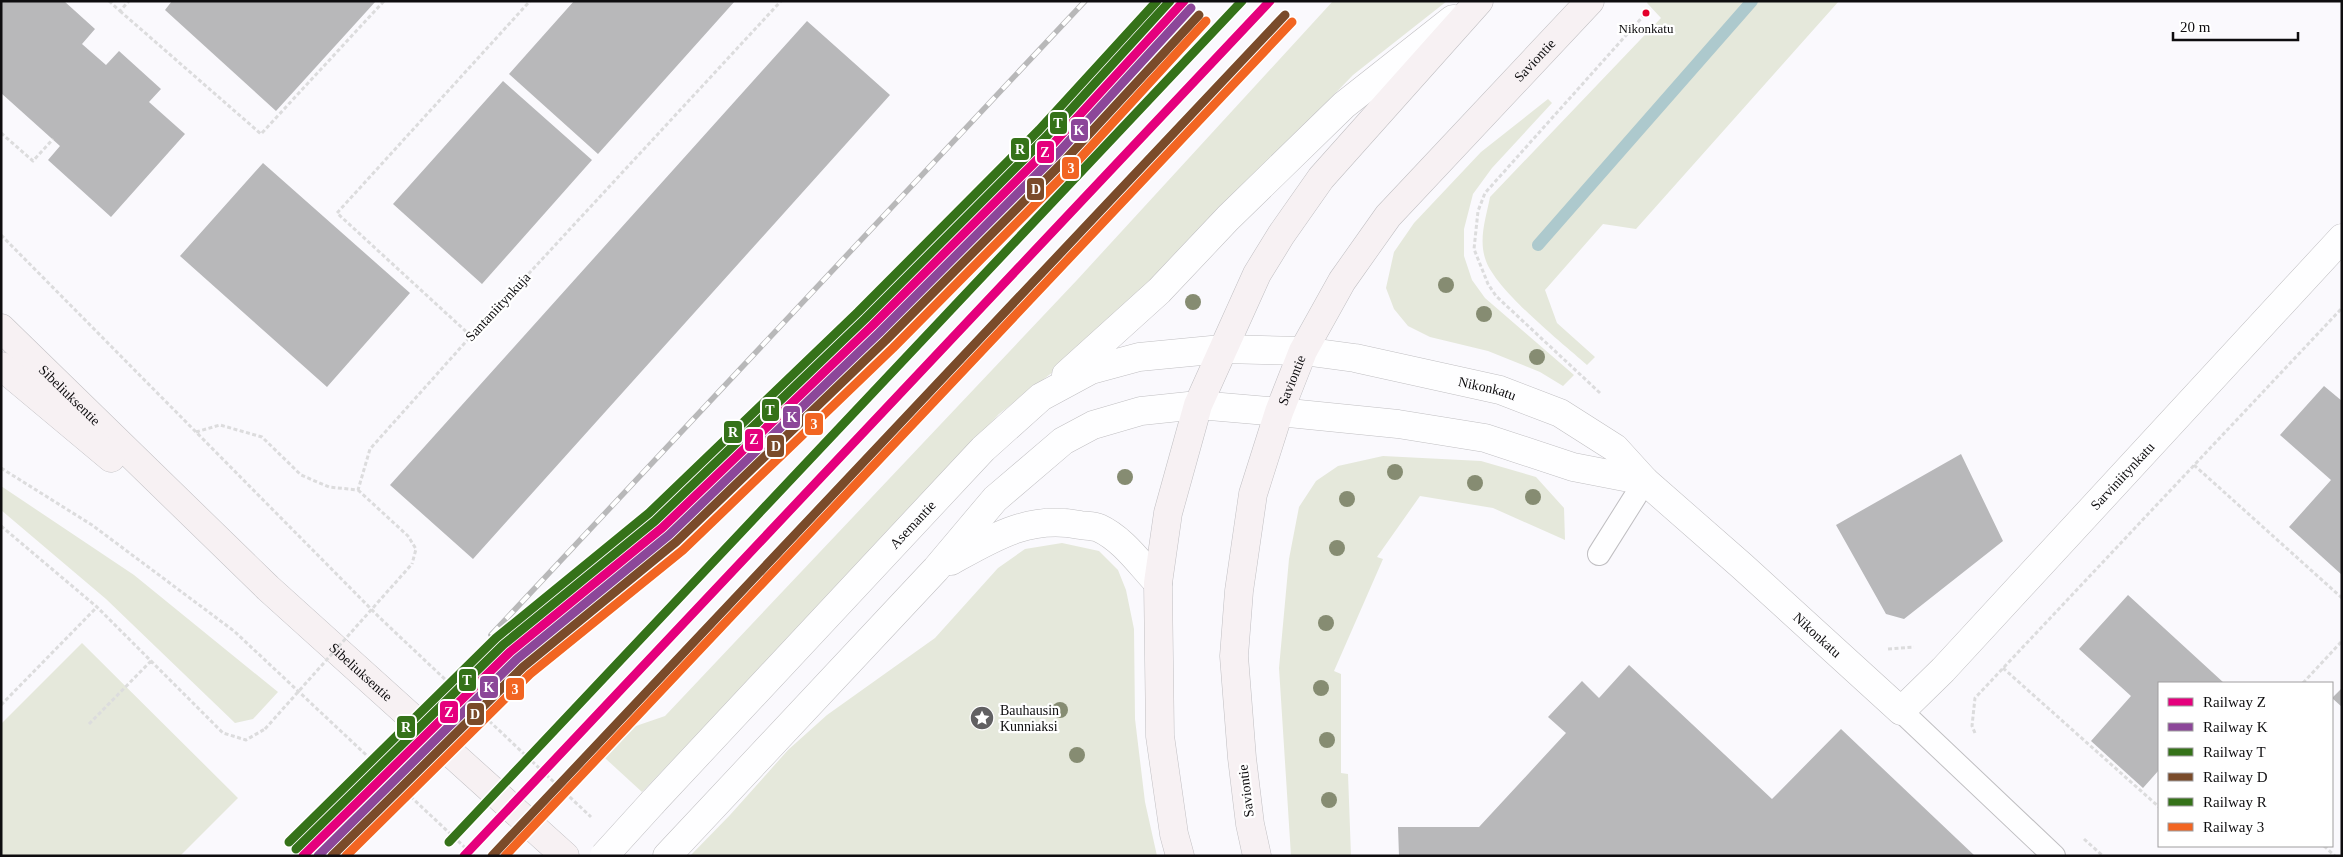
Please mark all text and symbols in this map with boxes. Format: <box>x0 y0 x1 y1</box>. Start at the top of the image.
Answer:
marker: Nikonkatu <box>1641 8 1651 18</box>
scale bar <box>2173 10 2298 42</box>
text: 20 m <box>2180 19 2211 35</box>
place label: Nikonkatu <box>1619 21 1674 36</box>
street label: Saviontie <box>1511 36 1558 85</box>
line badge: T <box>1049 111 1068 135</box>
text: T <box>1053 116 1063 131</box>
line badge: K <box>1070 118 1089 142</box>
text: K <box>1074 123 1085 138</box>
line badge: R <box>1010 137 1030 161</box>
line badge: Z <box>1036 140 1055 164</box>
text: R <box>1015 142 1026 157</box>
text: Z <box>1040 145 1050 160</box>
line badge: 3 <box>1061 156 1080 180</box>
text: 3 <box>1068 161 1075 176</box>
line badge: D <box>1026 177 1045 201</box>
text: D <box>1031 182 1041 197</box>
street label: Santaniitynkuja <box>463 269 534 344</box>
street label: Saviontie <box>1275 353 1308 408</box>
street label: Sibeliuksentie <box>36 362 103 428</box>
street label: Nikonkatu <box>1457 374 1518 403</box>
line badge: T <box>761 398 780 422</box>
text: T <box>765 403 775 418</box>
line badge: K <box>782 405 801 429</box>
text: K <box>787 410 798 425</box>
line badge: 3 <box>804 412 824 436</box>
text: 3 <box>811 417 818 432</box>
line badge: R <box>723 420 743 444</box>
text: R <box>728 425 739 440</box>
line badge: Z <box>744 428 764 452</box>
text: Z <box>749 432 759 447</box>
line badge: D <box>766 434 785 458</box>
text: D <box>771 439 781 454</box>
street label: Sarviniitynkatu <box>2087 439 2157 513</box>
street label: Asemantie <box>887 497 938 551</box>
street label: Nikonkatu <box>1790 609 1844 660</box>
street label: Sibeliuksentie <box>327 640 396 704</box>
line badge: T <box>458 668 477 692</box>
text: T <box>462 673 472 688</box>
line badge: K <box>479 675 499 699</box>
line badge: 3 <box>505 677 525 701</box>
text: K <box>484 680 495 695</box>
text: 3 <box>512 682 519 697</box>
legend <box>2158 682 2333 847</box>
text: Railway Z <box>2203 694 2266 710</box>
line badge: Z <box>439 700 459 724</box>
line badge: D <box>466 702 485 726</box>
place label: Bauhausin Kunniaksi <box>1000 703 1059 734</box>
text: Z <box>444 705 454 720</box>
place icon: Bauhausin Kunniaksi <box>969 705 995 731</box>
text: D <box>470 707 480 722</box>
line badge: R <box>396 715 416 739</box>
text: Railway K <box>2203 719 2268 735</box>
text: R <box>401 720 412 735</box>
text: Railway T <box>2203 744 2266 760</box>
street label: Saviontie <box>1235 764 1257 818</box>
text: Railway D <box>2203 769 2268 785</box>
text: Railway R <box>2203 794 2267 810</box>
text: Railway 3 <box>2203 819 2264 835</box>

